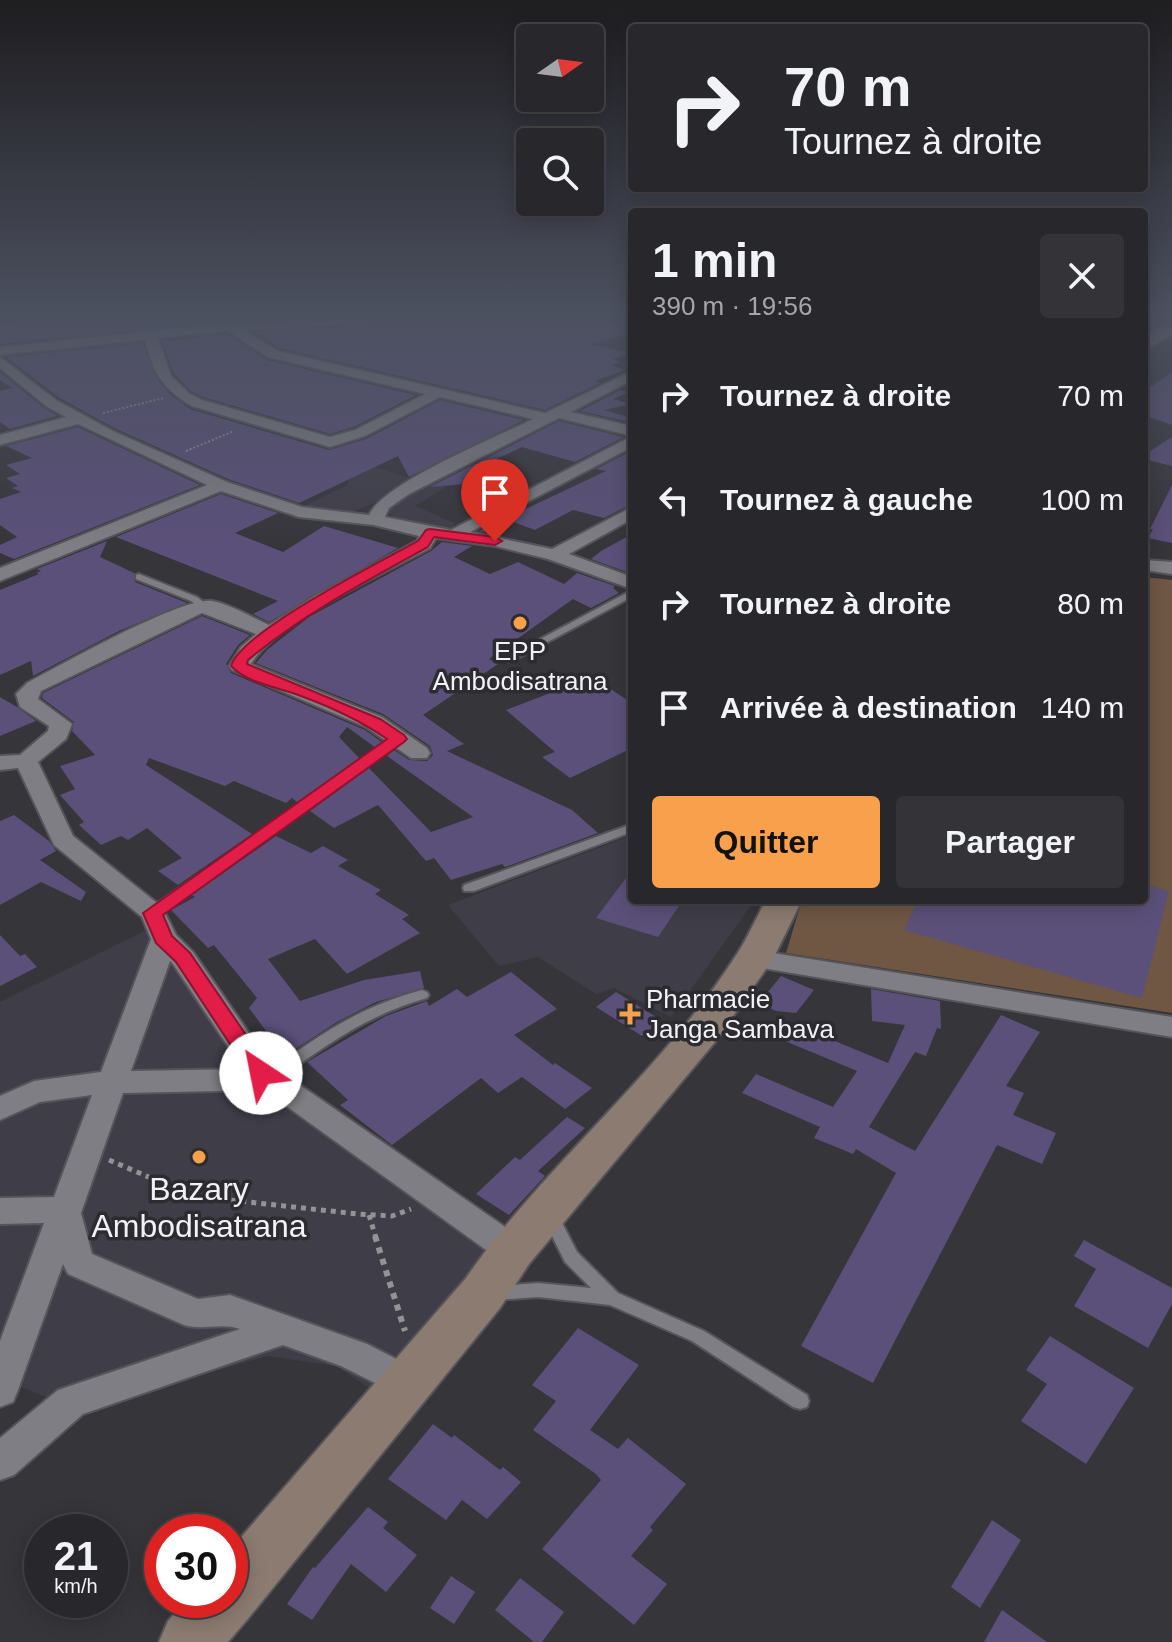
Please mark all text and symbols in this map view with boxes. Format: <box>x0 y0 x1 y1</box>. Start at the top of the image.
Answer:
north arrow <box>516 24 604 112</box>
map controls <box>516 24 604 216</box>
text: 70 m <box>784 55 912 118</box>
icon: right <box>652 56 756 160</box>
text: Tournez à droite <box>784 121 1042 162</box>
button: search <box>516 128 604 216</box>
text: 1 min <box>652 234 777 287</box>
button: close <box>1040 234 1124 318</box>
text: 390 m · 19:56 <box>652 291 812 321</box>
icon: right <box>652 374 696 418</box>
text: Tournez à droite <box>720 379 951 412</box>
text: 70 m <box>1057 379 1124 412</box>
pin <box>461 459 529 541</box>
icon: arrive <box>473 471 517 515</box>
icon: left <box>652 478 696 522</box>
text: Tournez à gauche <box>720 483 973 516</box>
text: 100 m <box>1041 483 1124 516</box>
icon: right <box>652 582 696 626</box>
text: Tournez à droite <box>720 587 951 620</box>
text: 80 m <box>1057 587 1124 620</box>
marker: EPP Ambodisatrana <box>511 614 529 632</box>
place label: EPP Ambodisatrana <box>433 636 608 696</box>
icon: arrive <box>652 686 696 730</box>
text: Arrivée à destination <box>720 691 1017 724</box>
text: 140 m <box>1041 691 1124 724</box>
button: Quitter <box>652 796 880 888</box>
button: Partager <box>896 796 1124 888</box>
place label: Pharmacie Janga Sambava <box>646 984 834 1044</box>
marker: Pharmacie Janga Sambava <box>621 1005 639 1023</box>
position arrow <box>219 1031 303 1115</box>
marker: Bazary Ambodisatrana <box>190 1148 208 1166</box>
place label: Bazary Ambodisatrana <box>91 1171 307 1244</box>
speed limit sign: 30 <box>144 1514 248 1618</box>
text: 21 <box>54 1534 98 1578</box>
text: km/h <box>54 1575 98 1597</box>

